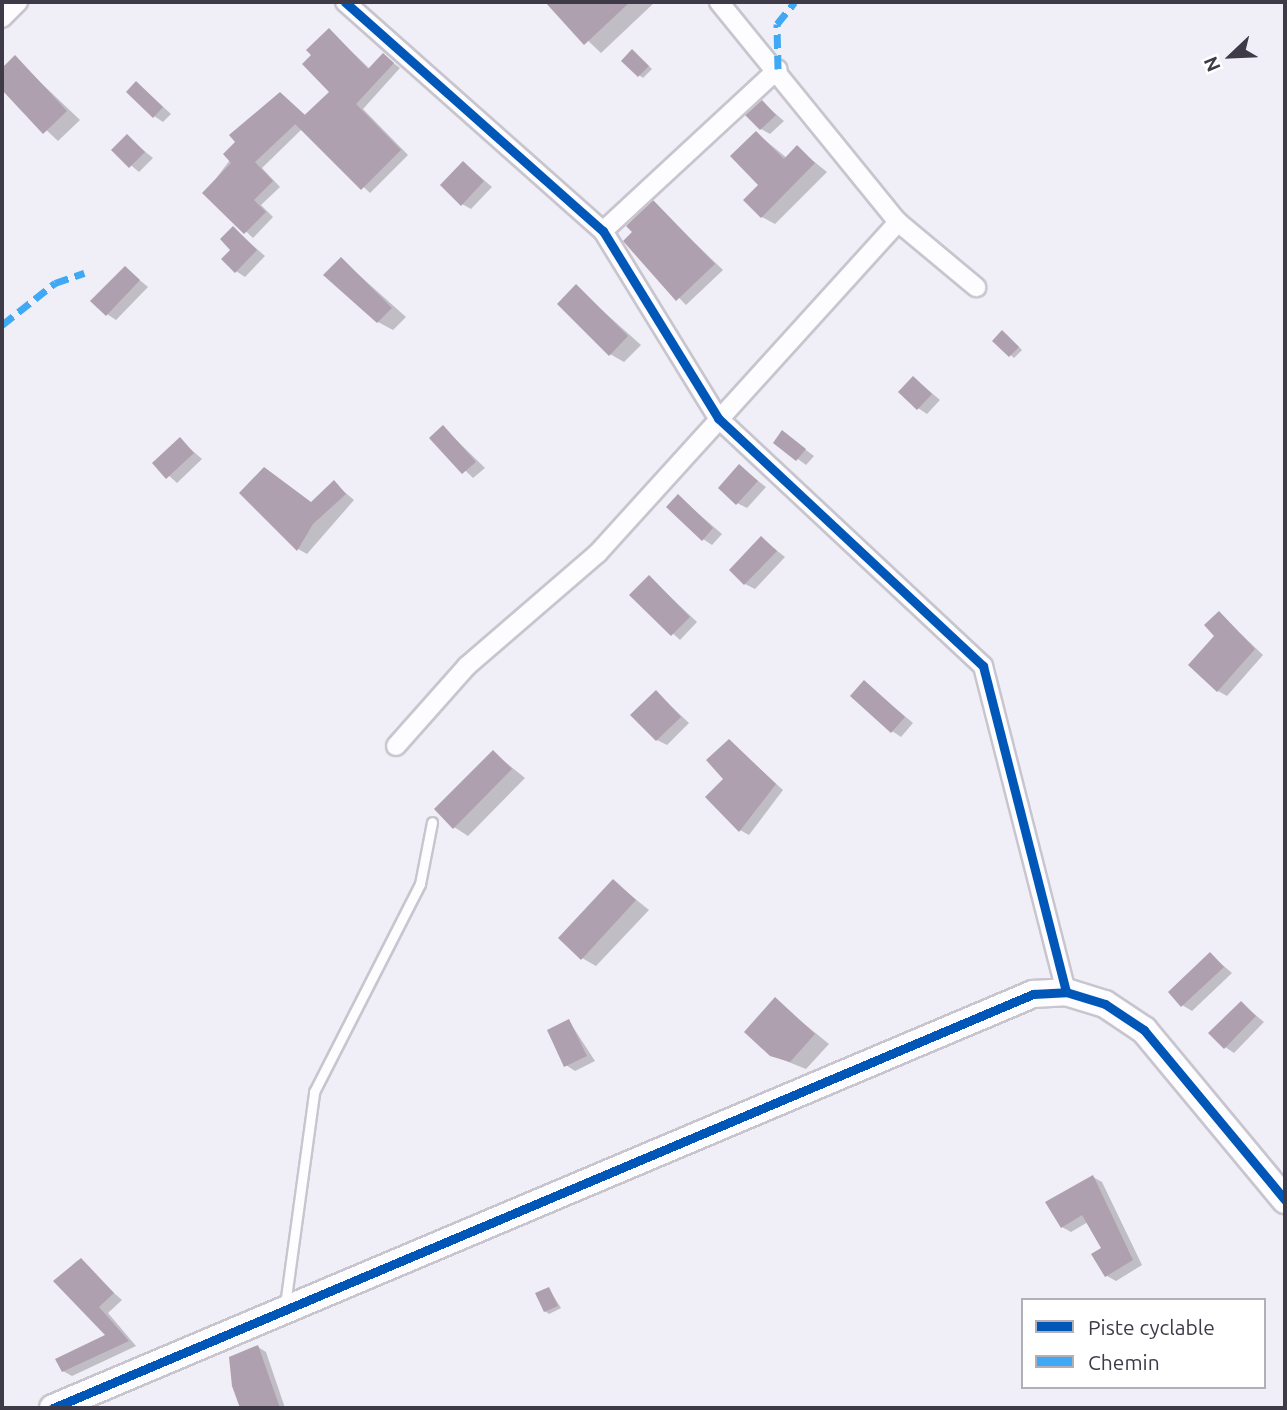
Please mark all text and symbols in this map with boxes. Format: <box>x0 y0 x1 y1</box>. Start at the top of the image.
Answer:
north arrow <box>1196 21 1266 91</box>
text: N <box>1199 53 1225 75</box>
legend <box>1021 1298 1266 1389</box>
text: Piste cyclable <box>1088 1315 1215 1339</box>
text: Chemin <box>1088 1350 1160 1374</box>

